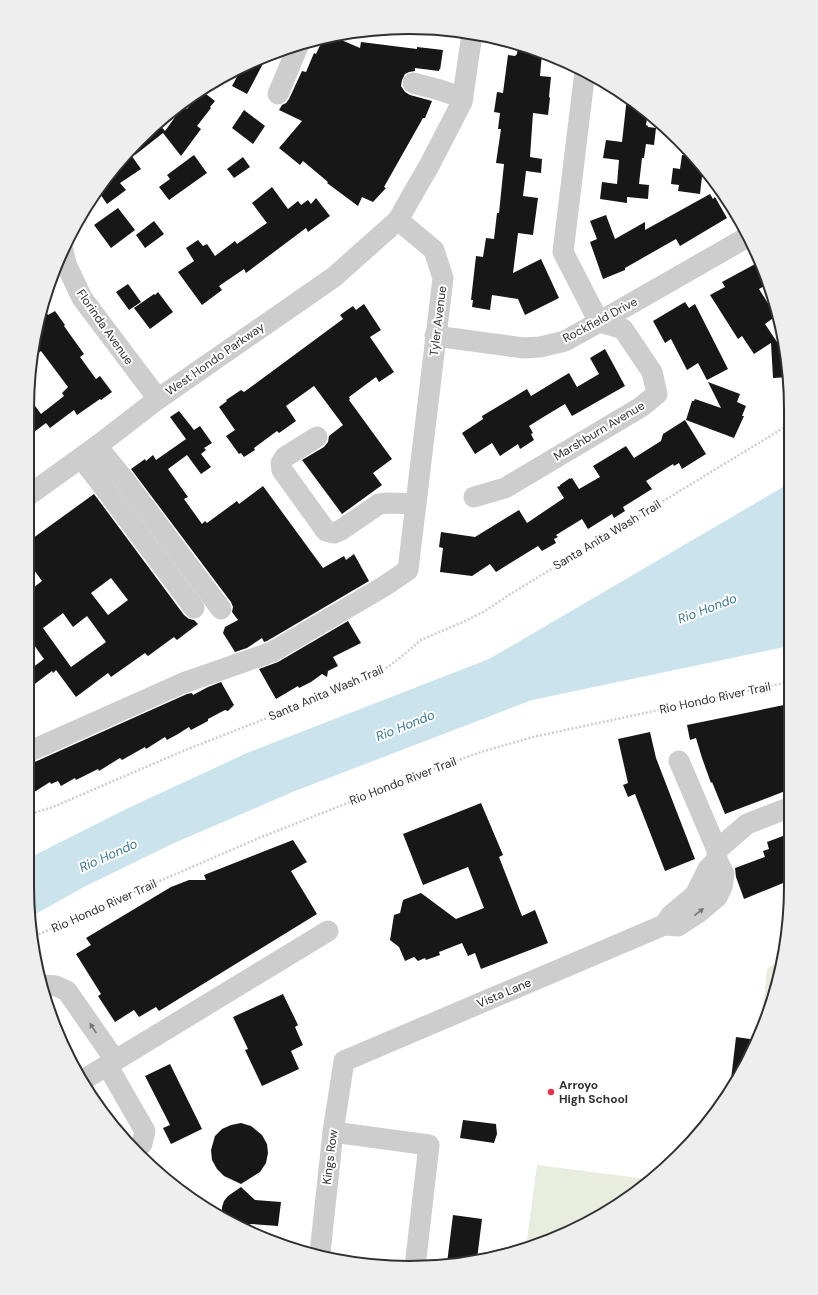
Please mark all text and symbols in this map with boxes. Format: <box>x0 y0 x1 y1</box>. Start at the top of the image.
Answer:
street label: Tyler Avenue <box>426 285 450 357</box>
street label: Florinda Avenue <box>73 286 137 368</box>
street label: Rockfield Drive <box>560 294 640 346</box>
street label: West Hondo Parkway <box>162 319 268 399</box>
street label: Marshburn Avenue <box>550 397 648 465</box>
street label: Santa Anita Wash Trail <box>550 496 664 574</box>
water label: Rio Hondo <box>675 589 739 628</box>
street label: Santa Anita Wash Trail <box>266 662 386 724</box>
street label: Rio Hondo River Trail <box>658 678 772 718</box>
water label: Rio Hondo <box>373 706 437 745</box>
street label: Rio Hondo River Trail <box>347 753 459 809</box>
water label: Rio Hondo <box>76 835 140 876</box>
street label: Rio Hondo River Trail <box>49 876 159 936</box>
one-way arrow <box>693 908 704 916</box>
street label: Vista Lane <box>474 974 534 1012</box>
one-way arrow <box>89 1023 97 1033</box>
place label: Arroyo High School <box>559 1077 628 1107</box>
marker: Arroyo High School <box>546 1087 556 1097</box>
street label: Kings Row <box>319 1128 341 1186</box>

